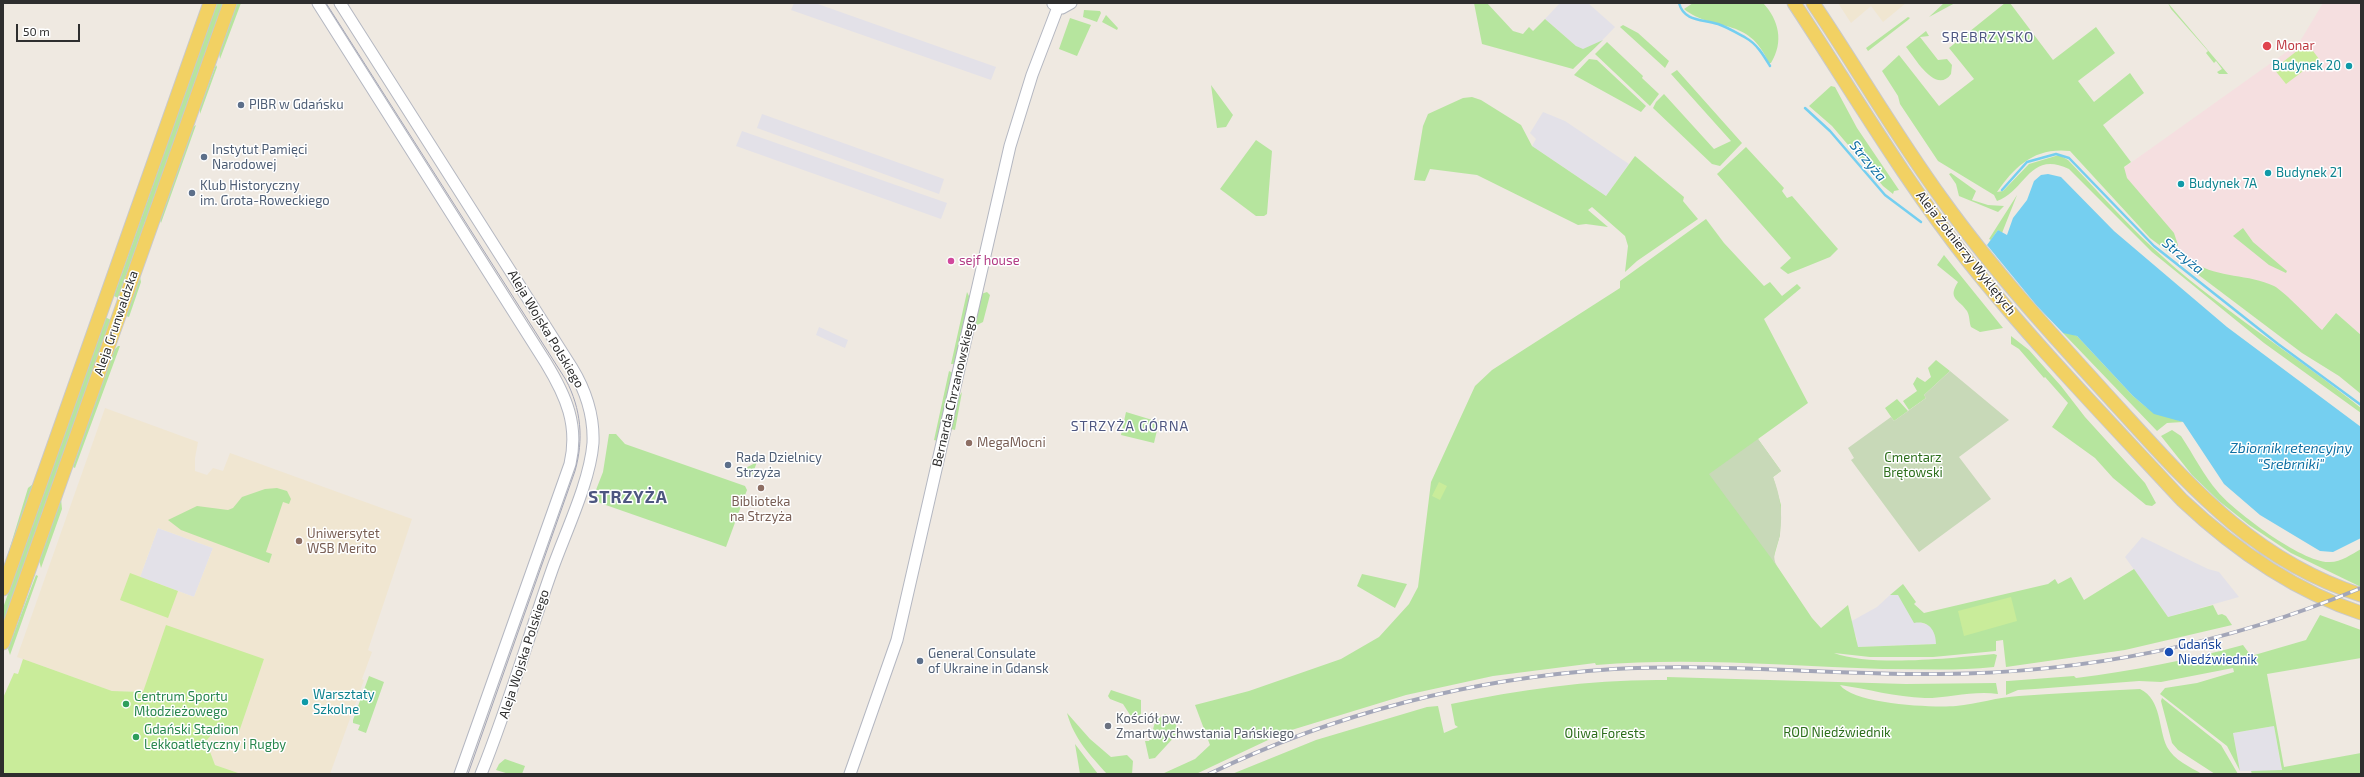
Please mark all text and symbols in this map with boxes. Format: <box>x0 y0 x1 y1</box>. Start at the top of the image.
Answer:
scale bar <box>18 16 82 42</box>
text: 50 m <box>23 24 50 38</box>
district label: SREBRZYSKO <box>1942 29 2034 45</box>
place label: Monar <box>2276 38 2315 54</box>
marker: Monar <box>2261 40 2273 52</box>
place label: Budynek 20 <box>2272 58 2341 74</box>
marker: Budynek 20 <box>2344 61 2354 71</box>
place label: PIBR w Gdańsku <box>249 97 344 113</box>
marker: PIBR w Gdańsku <box>236 100 246 110</box>
water label: Strzyża <box>1846 137 1890 185</box>
place label: Instytut Pamięci Narodowej <box>212 142 308 173</box>
marker: Instytut Pamięci Narodowej <box>199 152 209 162</box>
place label: Budynek 21 <box>2276 165 2342 181</box>
marker: Budynek 21 <box>2263 168 2273 178</box>
place label: Budynek 7A <box>2189 176 2257 192</box>
place label: Klub Historyczny im. Grota-Roweckiego <box>200 178 330 209</box>
marker: Budynek 7A <box>2176 179 2186 189</box>
marker: Klub Historyczny im. Grota-Roweckiego <box>187 188 197 198</box>
street label: Aleja Żołnierzy Wyklętych <box>1913 188 2019 318</box>
water label: Strzyża <box>2159 234 2207 278</box>
place label: sejf house <box>959 253 1020 269</box>
marker: sejf house <box>946 256 956 266</box>
street label: Aleja Wojska Polskiego <box>505 267 587 391</box>
street label: Aleja Grunwaldzka <box>91 268 141 378</box>
street label: Bernarda Chrzanowskiego <box>929 314 979 468</box>
district label: STRZYŻA GÓRNA <box>1071 418 1189 434</box>
place label: MegaMocni <box>977 435 1046 451</box>
marker: MegaMocni <box>964 438 974 448</box>
water label: Zbiornik retencyjny "Srebrniki" <box>2230 440 2352 472</box>
place label: Rada Dzielnicy Strzyża <box>736 450 822 481</box>
park label: Cmentarz Brętowski <box>1883 450 1943 481</box>
marker: Rada Dzielnicy Strzyża <box>723 460 733 470</box>
marker: Biblioteka na Strzyża <box>756 483 766 493</box>
district label: STRZYŻA <box>588 487 668 507</box>
place label: Biblioteka na Strzyża <box>730 494 792 525</box>
place label: Uniwersytet WSB Merito <box>307 526 380 557</box>
marker: Uniwersytet WSB Merito <box>294 536 304 546</box>
street label: Aleja Wojska Polskiego <box>496 587 552 721</box>
place label: Gdańsk Niedźwiednik <box>2178 637 2257 668</box>
place label: General Consulate of Ukraine in Gdansk <box>928 646 1049 677</box>
marker: Gdańsk Niedźwiednik <box>2163 646 2175 658</box>
marker: General Consulate of Ukraine in Gdansk <box>915 656 925 666</box>
place label: Warsztaty Szkolne <box>313 687 375 718</box>
place label: Centrum Sportu Młodzieżowego <box>134 689 228 720</box>
marker: Warsztaty Szkolne <box>300 697 310 707</box>
marker: Centrum Sportu Młodzieżowego <box>121 699 131 709</box>
place label: Kościół pw. Zmartwychwstania Pańskiego <box>1116 711 1294 742</box>
marker: Kościół pw. Zmartwychwstania Pańskiego <box>1103 721 1113 731</box>
place label: Gdański Stadion Lekkoatletyczny i Rugby <box>144 722 286 753</box>
park label: ROD Niedźwiednik <box>1783 725 1891 741</box>
park label: Oliwa Forests <box>1565 726 1645 742</box>
marker: Gdański Stadion Lekkoatletyczny i Rugby <box>131 732 141 742</box>

